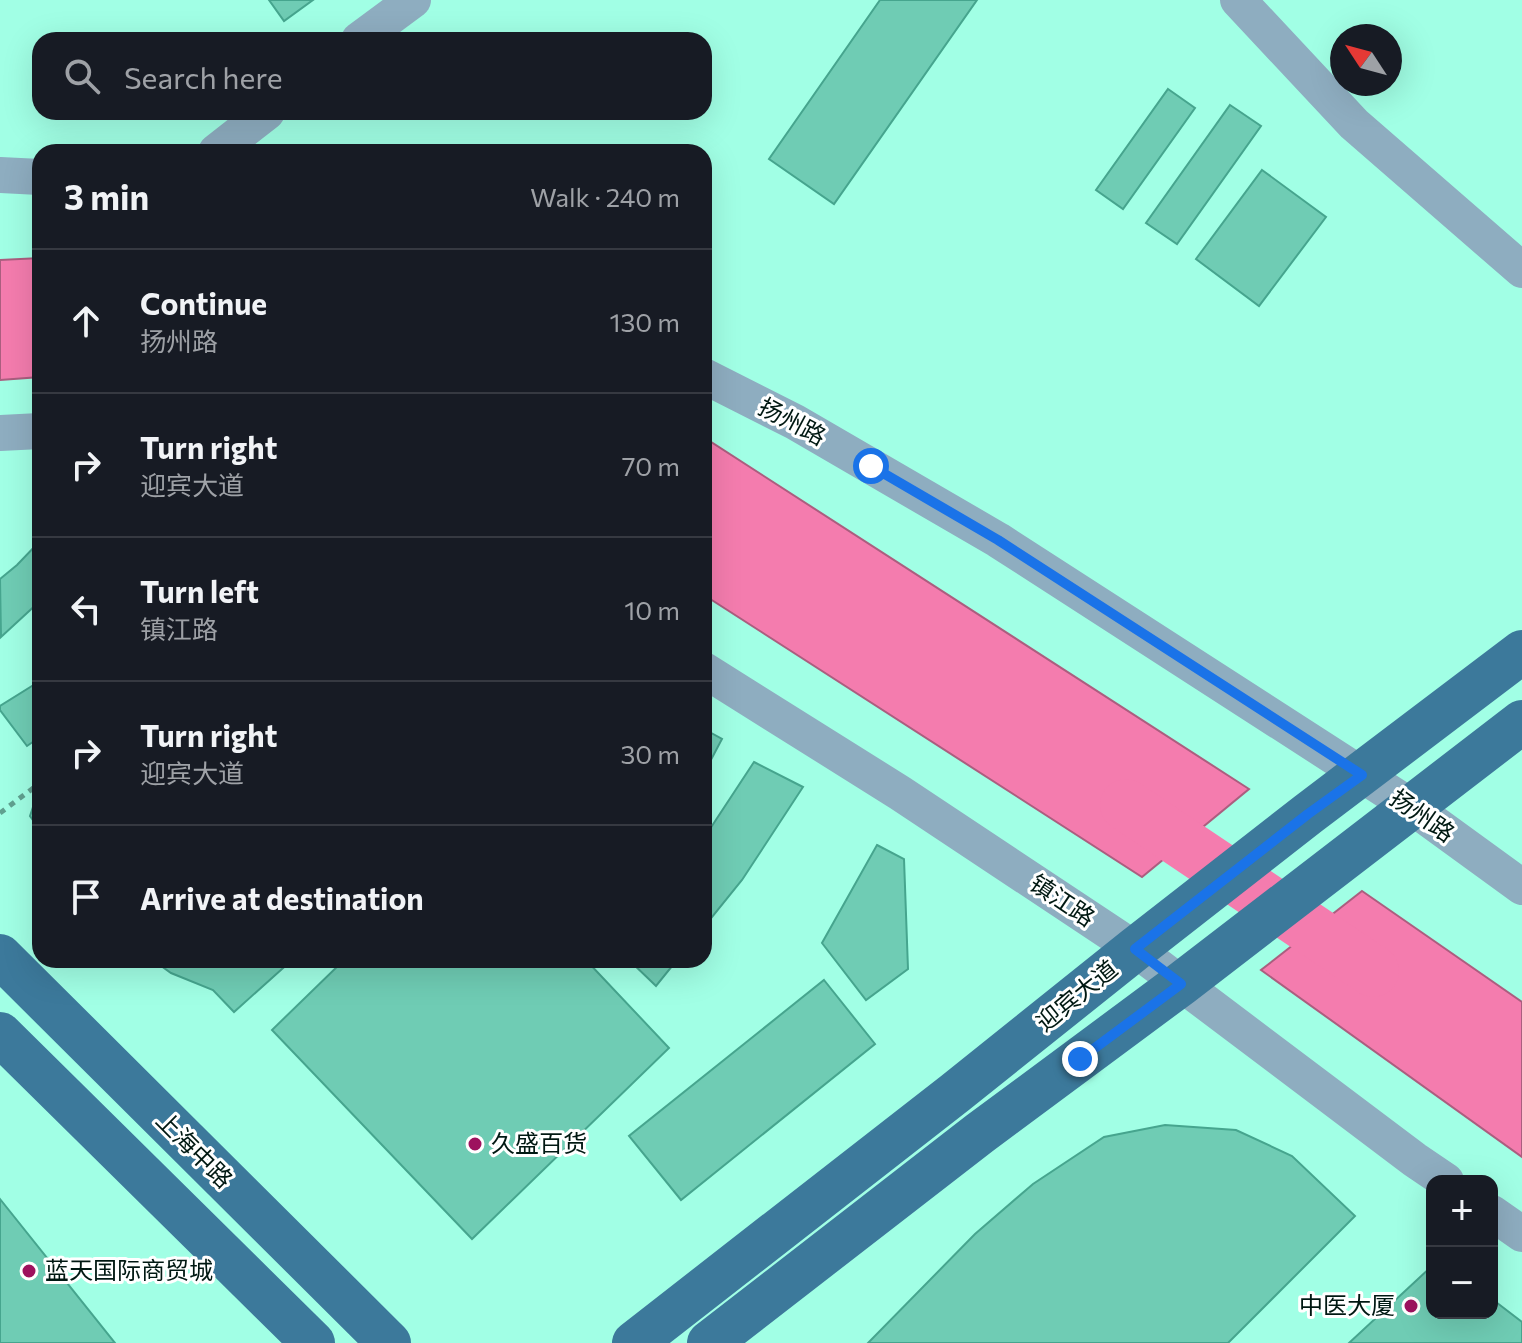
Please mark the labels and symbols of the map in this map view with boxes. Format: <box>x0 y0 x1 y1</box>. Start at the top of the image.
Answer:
north arrow <box>1330 24 1402 96</box>
street label: 扬州路 <box>754 391 831 450</box>
route start <box>853 448 889 484</box>
street label: 扬州路 <box>1385 782 1461 847</box>
street label: 镇江路 <box>1025 868 1101 932</box>
street label: 迎宾大道 <box>1030 953 1122 1036</box>
route end <box>1062 1041 1098 1077</box>
street label: 上海中路 <box>151 1105 239 1193</box>
place label: 久盛百货 <box>491 1128 587 1157</box>
marker: 久盛百货 <box>466 1135 484 1153</box>
place label: 蓝天国际商贸城 <box>45 1255 213 1284</box>
marker: 蓝天国际商贸城 <box>20 1262 38 1280</box>
place label: 中医大厦 <box>1299 1290 1395 1319</box>
marker: 中医大厦 <box>1402 1297 1420 1315</box>

